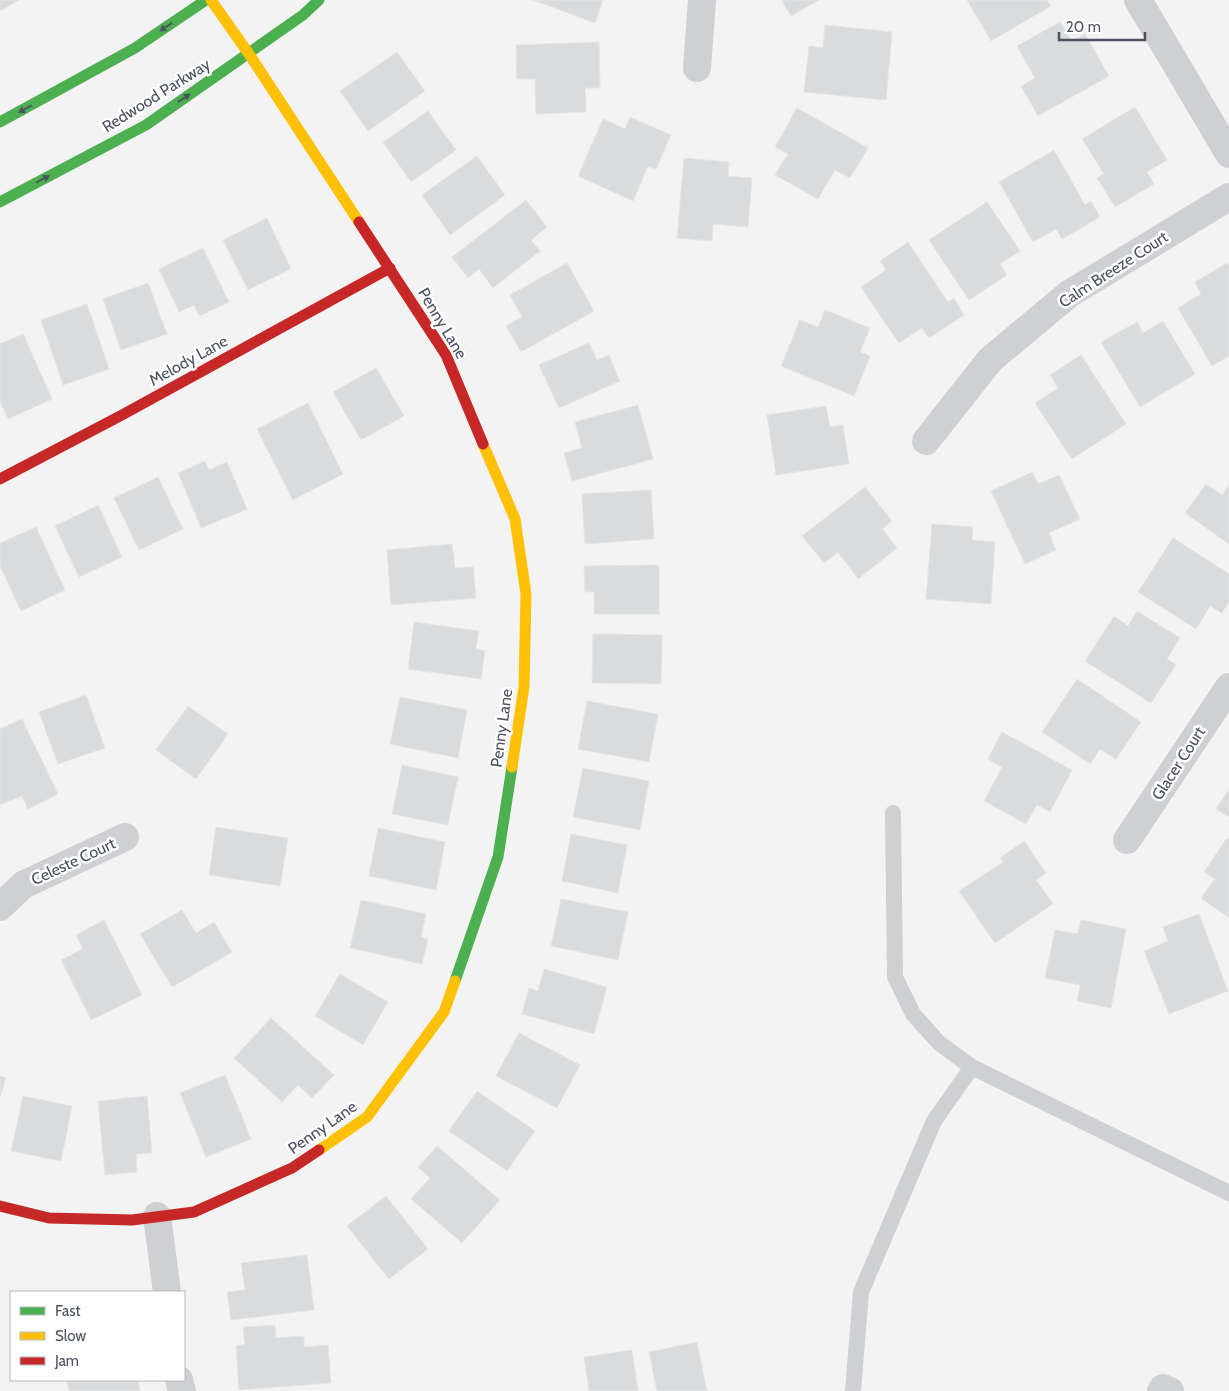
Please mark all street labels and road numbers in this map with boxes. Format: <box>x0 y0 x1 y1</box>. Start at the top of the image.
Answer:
street label: Redwood Parkway <box>99 55 214 136</box>
street label: Calm Breeze Court <box>1055 227 1172 312</box>
street label: Penny Lane <box>414 284 471 362</box>
street label: Melody Lane <box>146 331 231 390</box>
street label: Penny Lane <box>487 687 516 769</box>
street label: Glacer Court <box>1148 723 1209 803</box>
street label: Celeste Court <box>28 833 119 889</box>
street label: Penny Lane <box>284 1097 360 1158</box>

